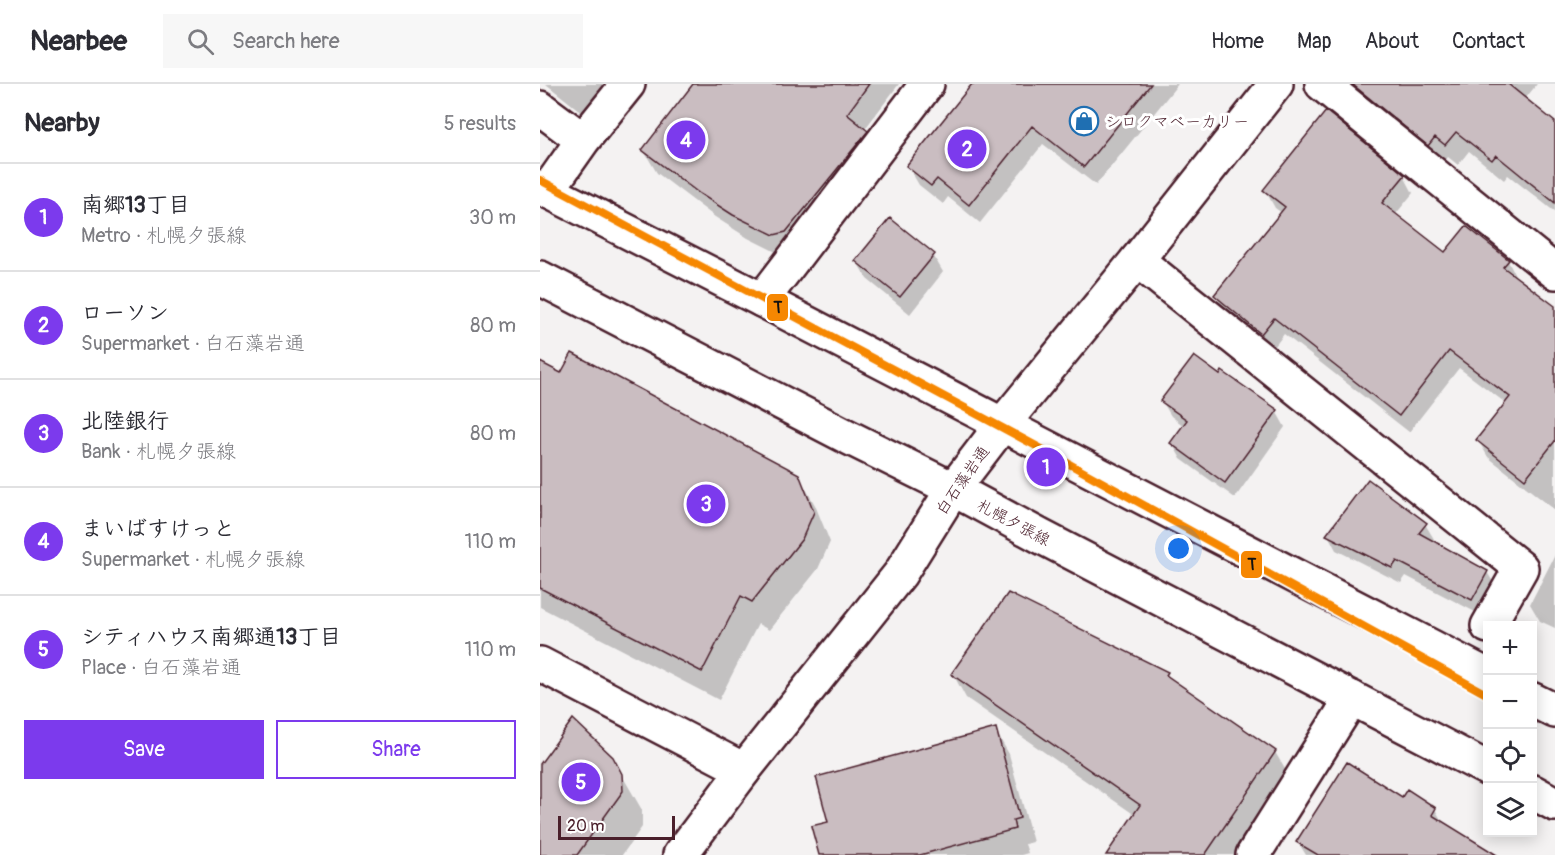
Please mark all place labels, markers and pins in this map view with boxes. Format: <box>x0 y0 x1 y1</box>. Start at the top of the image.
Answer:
shop icon: シロクマベーカリー <box>1068 105 1100 137</box>
place label: シロクマベーカリー <box>1105 112 1249 132</box>
pin: 4 <box>666 118 706 162</box>
pin: 2 <box>948 126 986 172</box>
pin: 1 <box>1026 444 1066 490</box>
pin: 3 <box>686 482 726 526</box>
pin: 5 <box>562 760 600 804</box>

